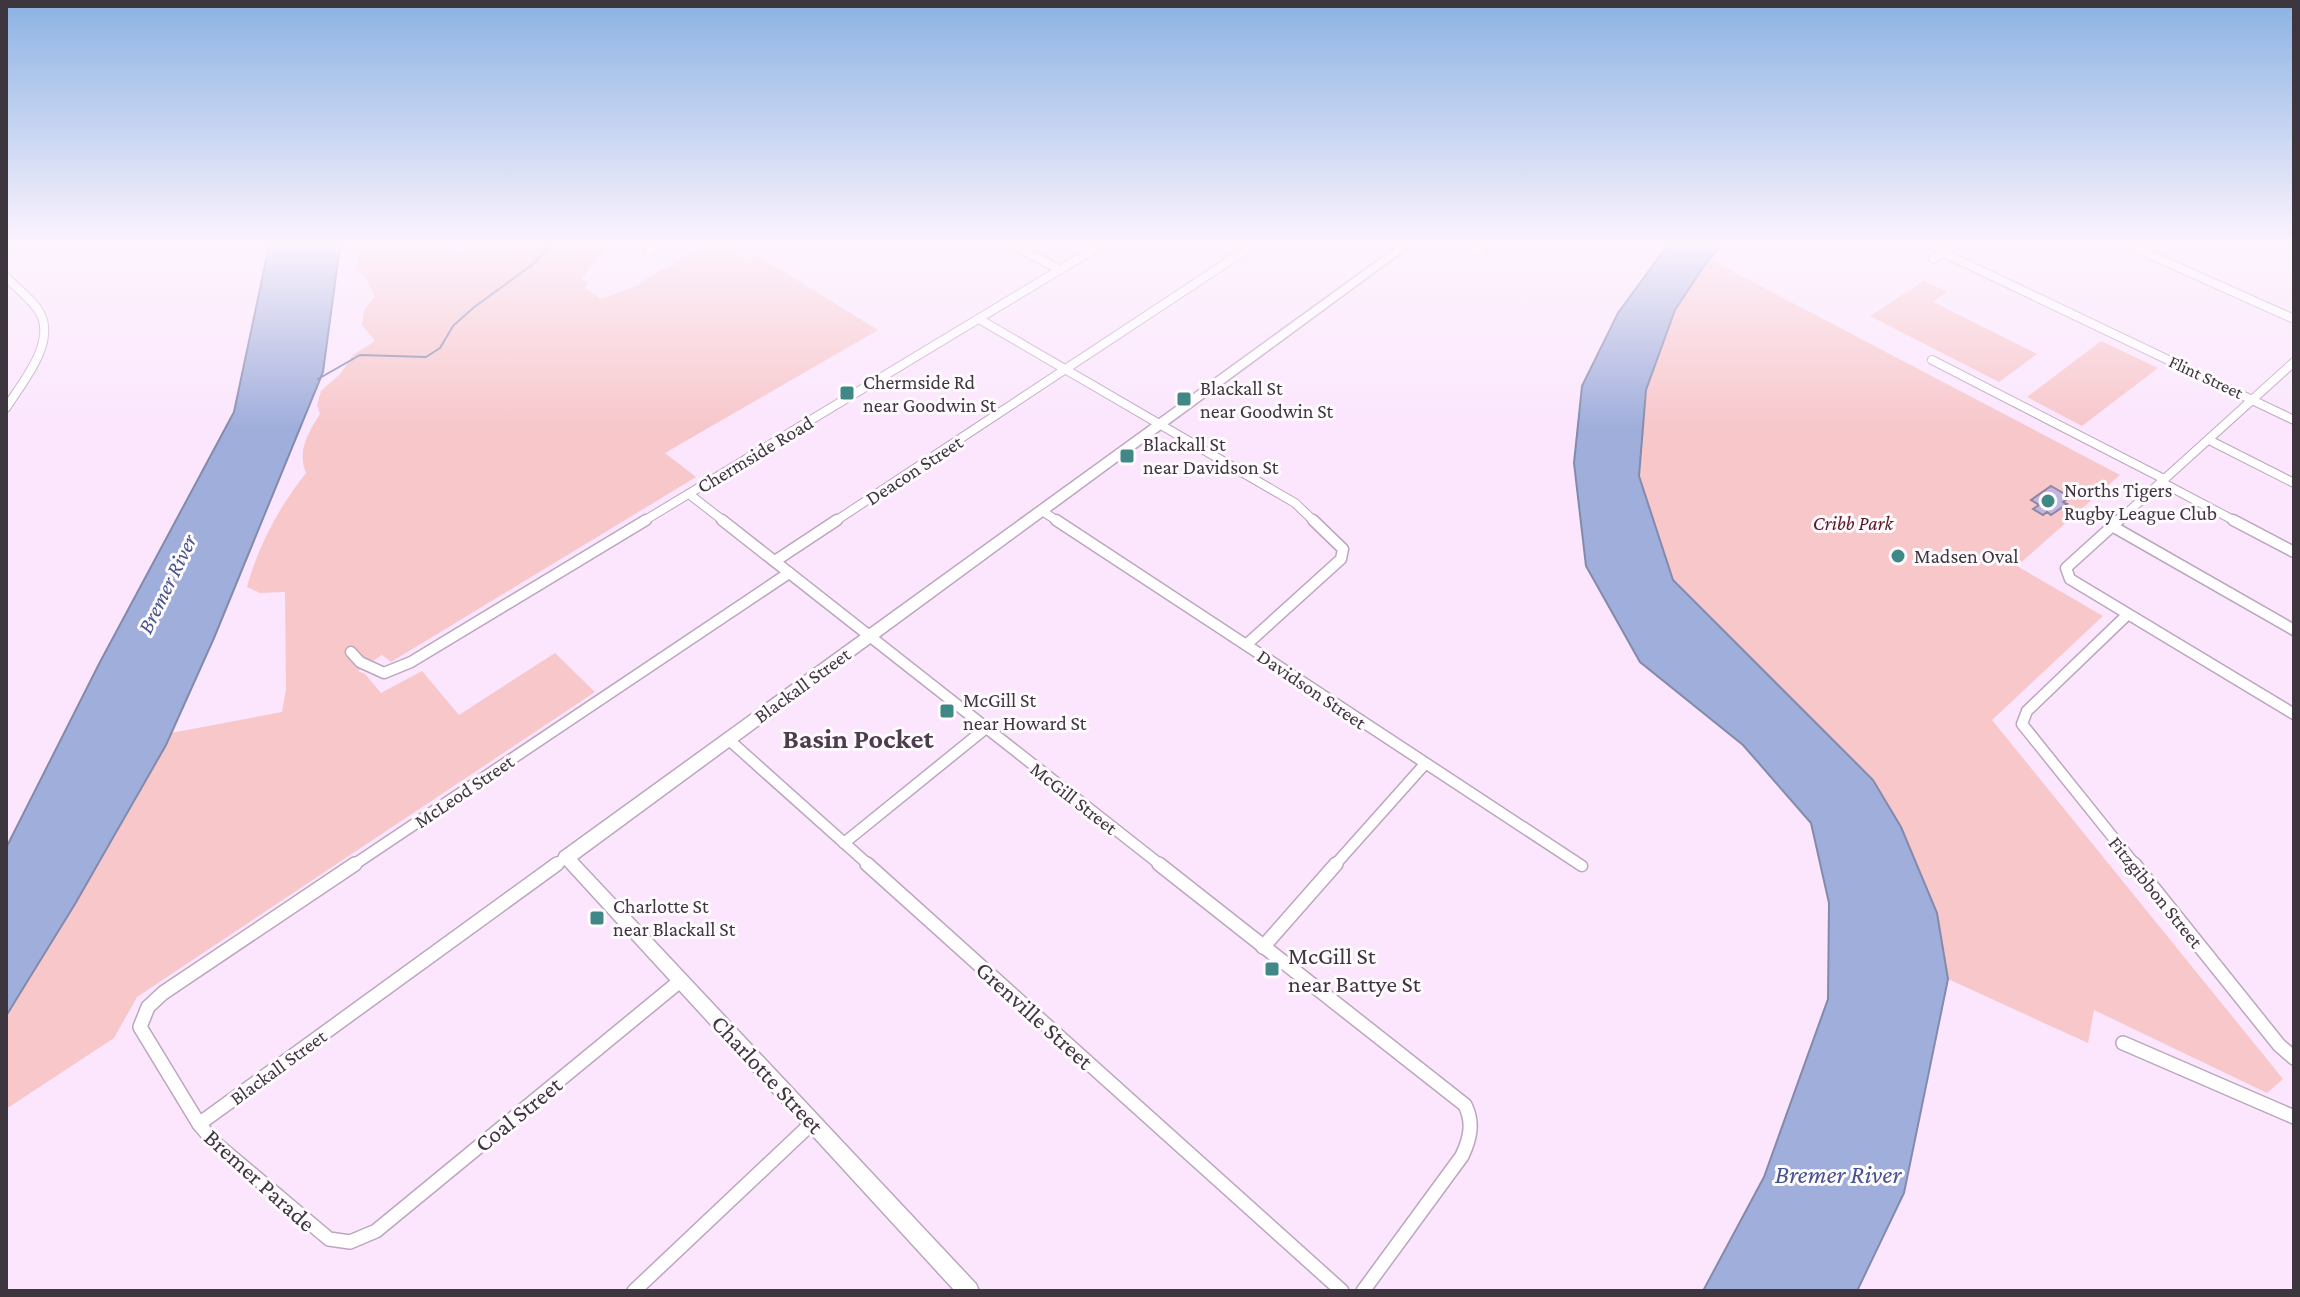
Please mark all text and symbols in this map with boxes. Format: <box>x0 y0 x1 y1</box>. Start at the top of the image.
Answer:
street label: Flint Street <box>2166 351 2247 403</box>
place label: Chermside Rd near Goodwin St <box>863 371 997 416</box>
place label: Blackall St near Goodwin St <box>1200 377 1334 422</box>
marker: Chermside Rd near Goodwin St <box>838 384 856 402</box>
marker: Blackall St near Goodwin St <box>1175 390 1193 408</box>
street label: Chermside Road <box>693 411 817 497</box>
street label: Deacon Street <box>862 430 967 509</box>
place label: Blackall St near Davidson St <box>1143 433 1279 478</box>
marker: Blackall St near Davidson St <box>1118 447 1136 465</box>
place label: Norths Tigers Rugby League Club <box>2064 479 2217 525</box>
marker: Norths Tigers Rugby League Club <box>2039 492 2057 510</box>
park label: Cribb Park <box>1813 512 1894 534</box>
water label: Bremer River <box>132 529 202 638</box>
place label: Madsen Oval <box>1914 545 2019 567</box>
marker: Madsen Oval <box>1889 547 1907 565</box>
street label: Blackall Street <box>750 643 855 727</box>
street label: Davidson Street <box>1253 644 1371 734</box>
place label: McGill St near Howard St <box>963 689 1087 734</box>
marker: McGill St near Howard St <box>938 702 956 720</box>
district label: Basin Pocket <box>782 723 934 754</box>
street label: McLeod Street <box>410 750 518 832</box>
street label: McGill Street <box>1026 757 1122 839</box>
street label: Fitzgibbon Street <box>2104 832 2208 953</box>
place label: Charlotte St near Blackall St <box>613 895 736 940</box>
marker: Charlotte St near Blackall St <box>588 909 606 927</box>
place label: McGill St near Battye St <box>1288 942 1422 997</box>
street label: Grenville Street <box>971 955 1100 1075</box>
marker: McGill St near Battye St <box>1263 960 1281 978</box>
street label: Charlotte Street <box>706 1009 830 1139</box>
street label: Blackall Street <box>226 1025 331 1109</box>
street label: Coal Street <box>469 1070 568 1157</box>
street label: Bremer Parade <box>199 1123 321 1237</box>
water label: Bremer River <box>1775 1160 1902 1189</box>

